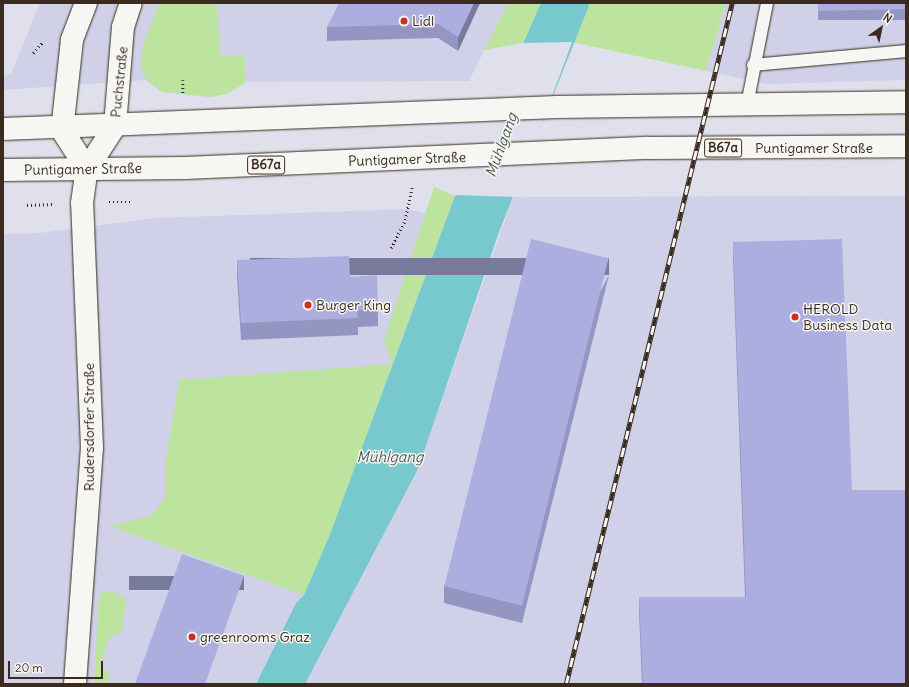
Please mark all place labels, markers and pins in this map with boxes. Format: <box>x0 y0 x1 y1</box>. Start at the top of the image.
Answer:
place label: Lidl <box>412 13 434 29</box>
marker: Lidl <box>399 16 409 26</box>
place label: Burger King <box>316 297 391 313</box>
marker: Burger King <box>303 300 313 310</box>
place label: HEROLD Business Data <box>803 301 892 334</box>
marker: HEROLD Business Data <box>790 312 800 322</box>
place label: greenrooms Graz <box>200 629 310 645</box>
marker: greenrooms Graz <box>187 632 197 642</box>

